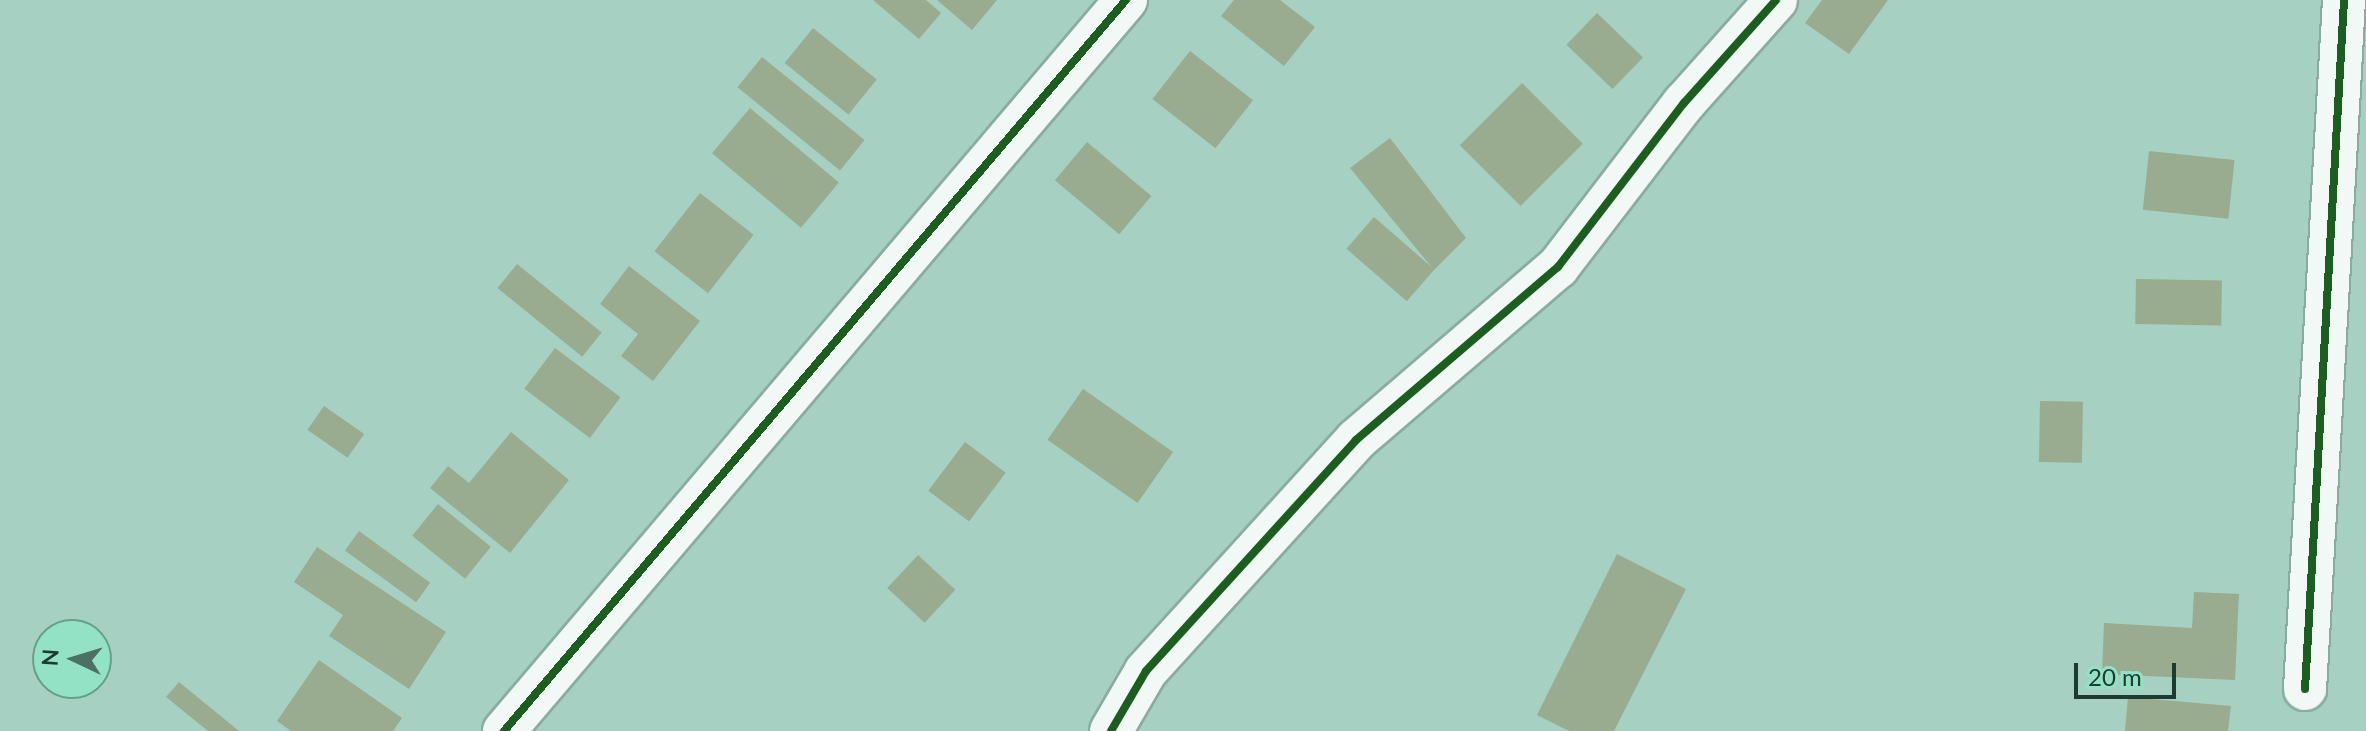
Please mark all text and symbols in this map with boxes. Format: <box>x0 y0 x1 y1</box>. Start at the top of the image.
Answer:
north arrow <box>32 619 112 699</box>
scale bar <box>2078 647 2180 697</box>
text: N <box>35 648 64 667</box>
text: 20 m <box>2088 662 2142 691</box>

